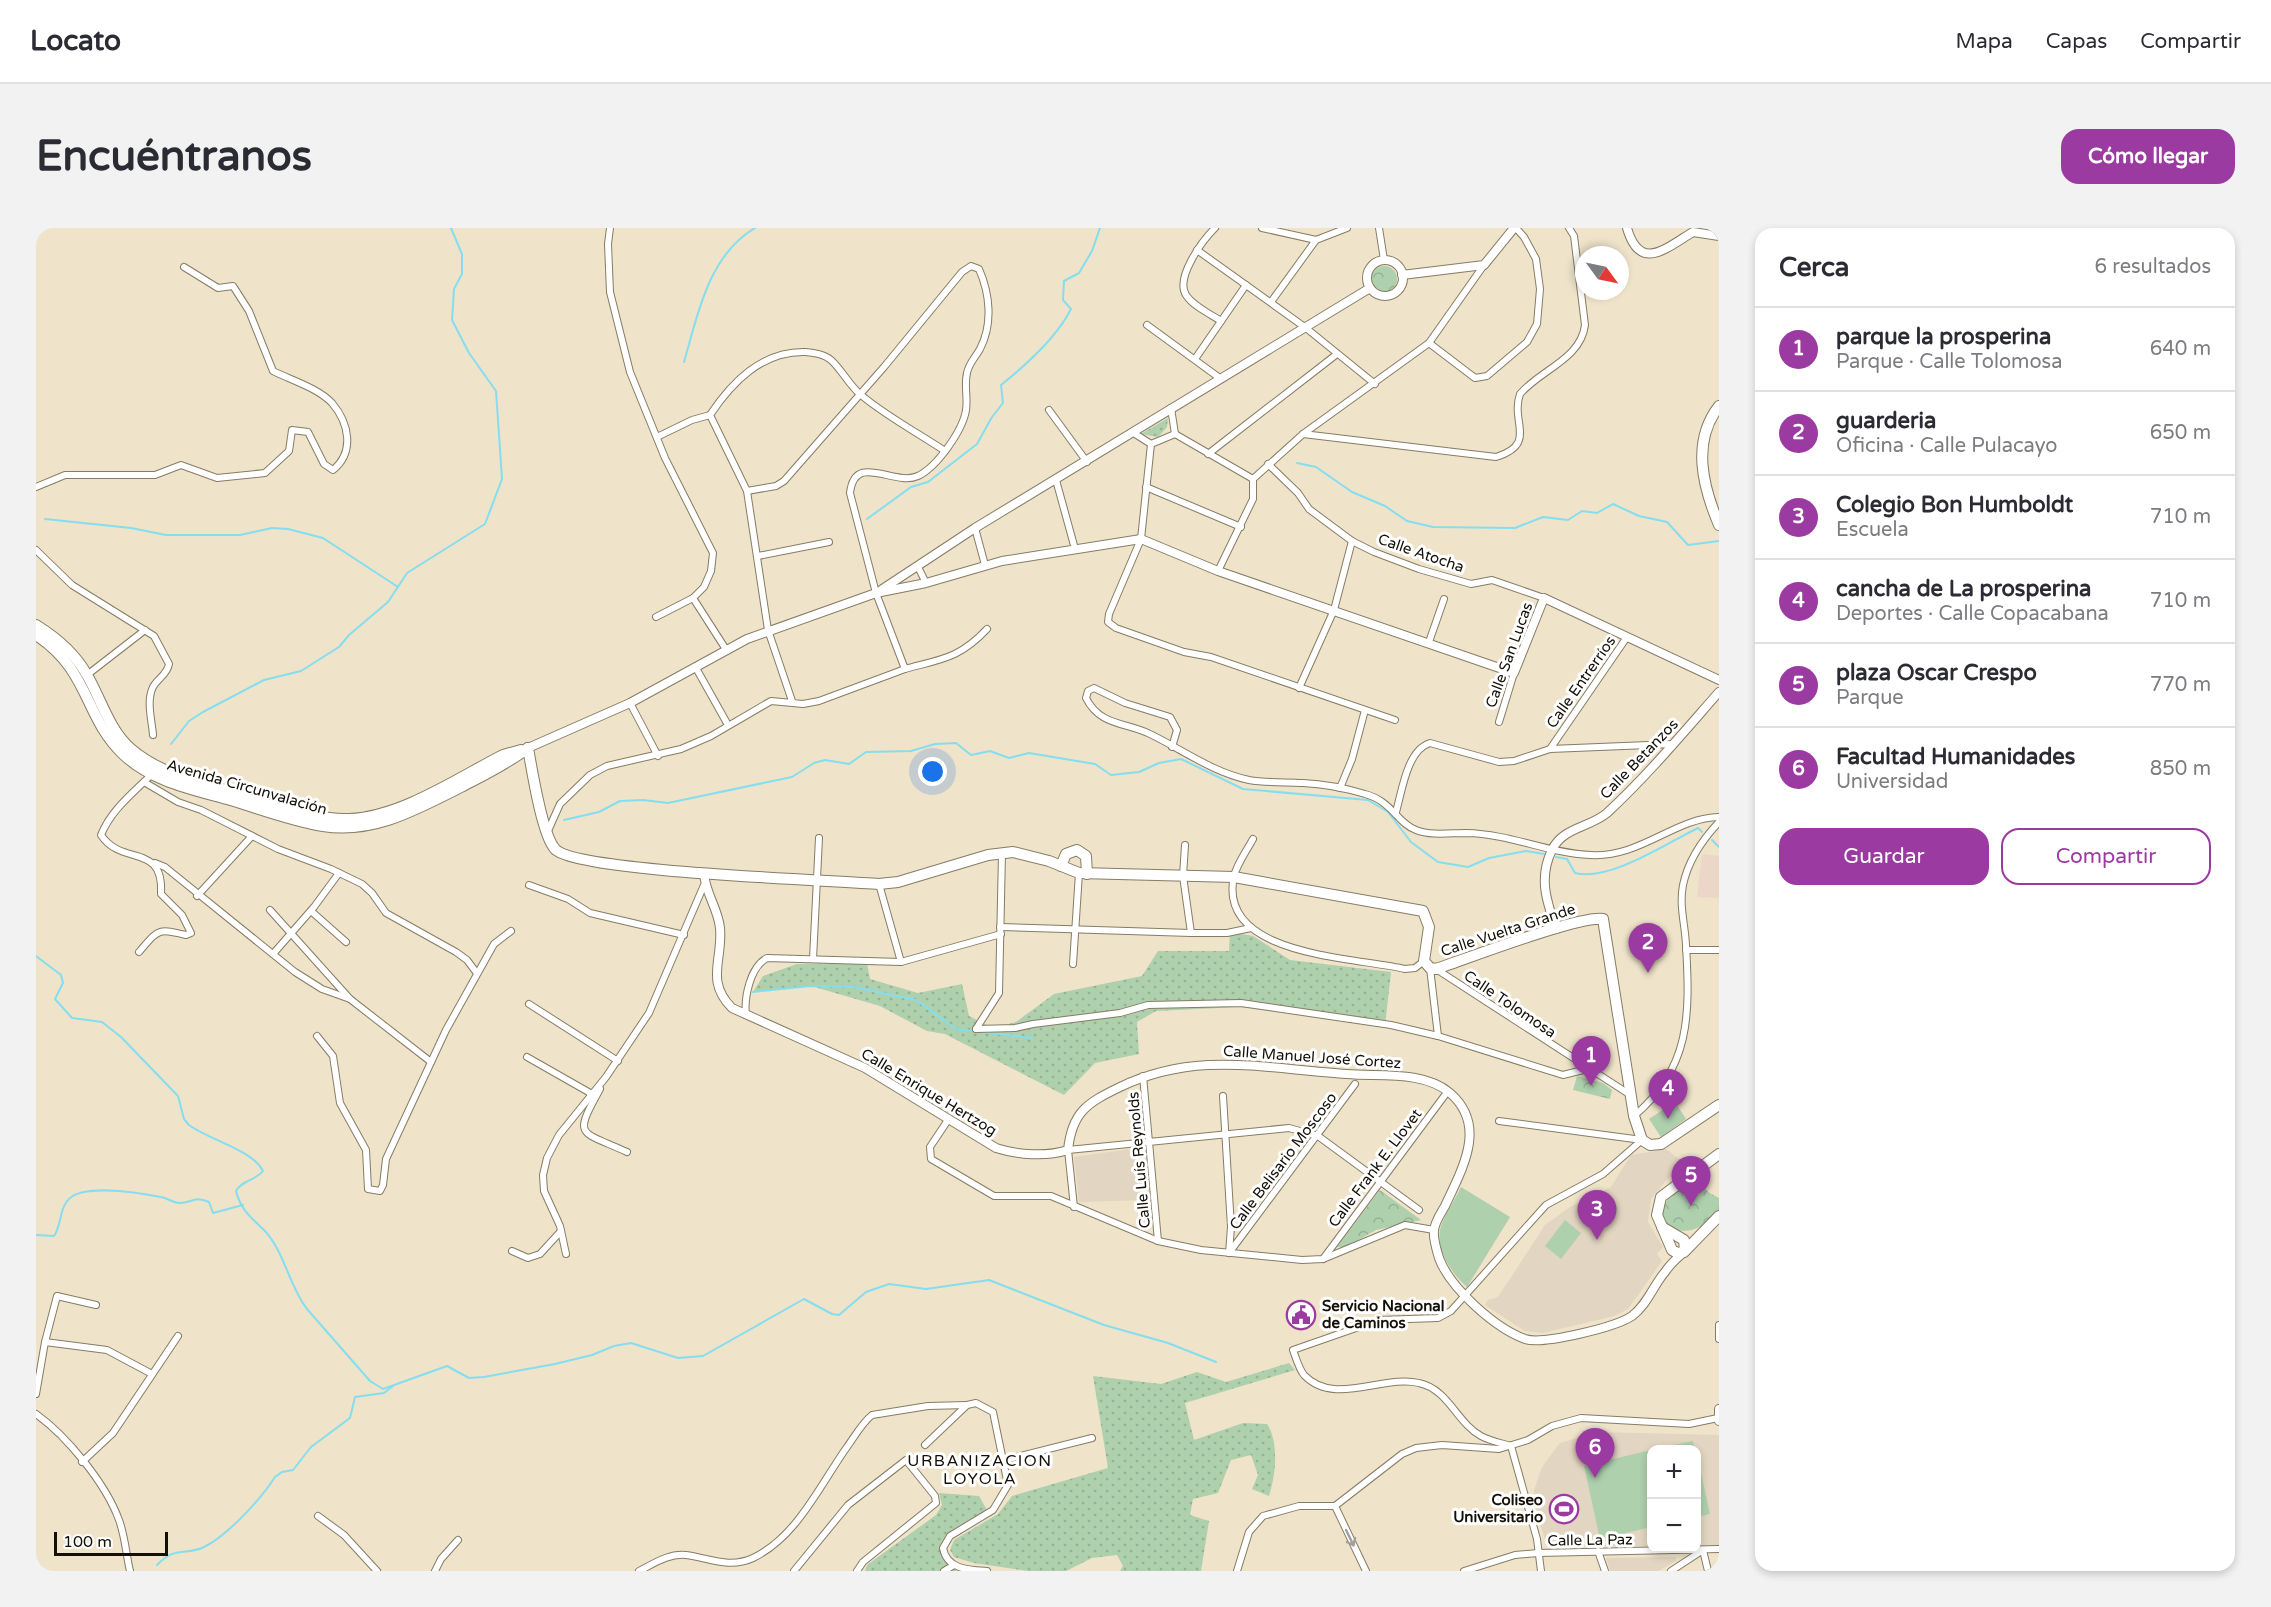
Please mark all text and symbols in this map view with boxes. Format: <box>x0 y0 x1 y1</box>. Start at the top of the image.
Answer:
text: Locato <box>30 24 121 58</box>
text: Mapa <box>1956 29 2013 54</box>
text: Capas <box>2046 29 2107 54</box>
text: Compartir <box>2140 29 2241 54</box>
button: Cómo llegar <box>2061 129 2235 184</box>
text: Encuéntranos <box>36 131 312 182</box>
north arrow <box>1575 246 1629 300</box>
text: Cerca <box>1779 252 1849 283</box>
text: 6 resultados <box>2095 255 2211 279</box>
text: parque la prosperina <box>1836 324 2051 350</box>
text: 1 <box>1792 337 1805 361</box>
text: 640 m <box>2150 337 2211 361</box>
text: Parque · Calle Tolomosa <box>1836 350 2062 374</box>
text: guarderia <box>1836 408 1936 434</box>
text: 2 <box>1792 421 1805 445</box>
text: 650 m <box>2150 421 2211 445</box>
text: Oficina · Calle Pulacayo <box>1836 434 2057 458</box>
text: Colegio Bon Humboldt <box>1836 492 2073 518</box>
text: 3 <box>1792 505 1805 529</box>
text: 710 m <box>2150 505 2211 529</box>
text: Escuela <box>1836 518 1909 542</box>
street label: Calle Atocha <box>1376 530 1466 576</box>
text: cancha de La prosperina <box>1836 576 2091 602</box>
text: 4 <box>1792 589 1805 613</box>
text: 710 m <box>2150 589 2211 613</box>
street label: Calle San Lucas <box>1482 600 1536 710</box>
text: Deportes · Calle Copacabana <box>1836 602 2109 626</box>
street label: Calle Entrerríos <box>1543 632 1619 732</box>
text: plaza Oscar Crespo <box>1836 660 2037 686</box>
text: 5 <box>1792 673 1805 697</box>
text: 770 m <box>2150 673 2211 697</box>
text: Parque <box>1836 686 1904 710</box>
street label: Calle Betanzos <box>1596 715 1682 803</box>
text: Facultad Humanidades <box>1836 744 2075 770</box>
street label: Avenida Circunvalación <box>165 755 329 819</box>
your location <box>918 757 947 786</box>
text: 6 <box>1792 757 1805 781</box>
text: 850 m <box>2150 757 2211 781</box>
text: Universidad <box>1836 770 1948 794</box>
button: Guardar <box>1779 828 1989 885</box>
button: Compartir <box>2001 828 2211 885</box>
street label: Calle Vuelta Grande <box>1438 900 1578 960</box>
pin: 2 <box>1628 924 1668 973</box>
street label: Calle Tolomosa <box>1460 967 1560 1041</box>
pin: 1 <box>1572 1036 1610 1086</box>
street label: Calle Manuel José Cortez <box>1222 1042 1402 1072</box>
street label: Calle Enrique Hertzog <box>858 1044 1000 1140</box>
pin: 4 <box>1648 1070 1688 1119</box>
street label: Calle Belisario Moscoso <box>1226 1089 1340 1233</box>
street label: Calle Luís Reynolds <box>1124 1091 1154 1229</box>
street label: Calle Frank E. Llovet <box>1325 1105 1426 1231</box>
pin: 5 <box>1672 1156 1710 1206</box>
pin: 3 <box>1578 1190 1616 1240</box>
place label: Servicio Nacional de Caminos <box>1322 1297 1445 1332</box>
public building icon: Servicio Nacional de Caminos <box>1285 1299 1317 1331</box>
pin: 6 <box>1576 1428 1614 1478</box>
map controls <box>1647 1445 1701 1553</box>
button: + <box>1647 1445 1701 1499</box>
district label: URBANIZACION LOYOLA <box>907 1451 1053 1489</box>
place label: Coliseo Universitario <box>1453 1491 1543 1526</box>
sports icon: Coliseo Universitario <box>1548 1493 1580 1525</box>
button: − <box>1647 1499 1701 1553</box>
scale bar <box>54 1529 168 1556</box>
one-way arrow <box>1345 1529 1357 1547</box>
street label: Calle La Paz <box>1547 1530 1633 1550</box>
text: 100 m <box>63 1532 112 1552</box>

